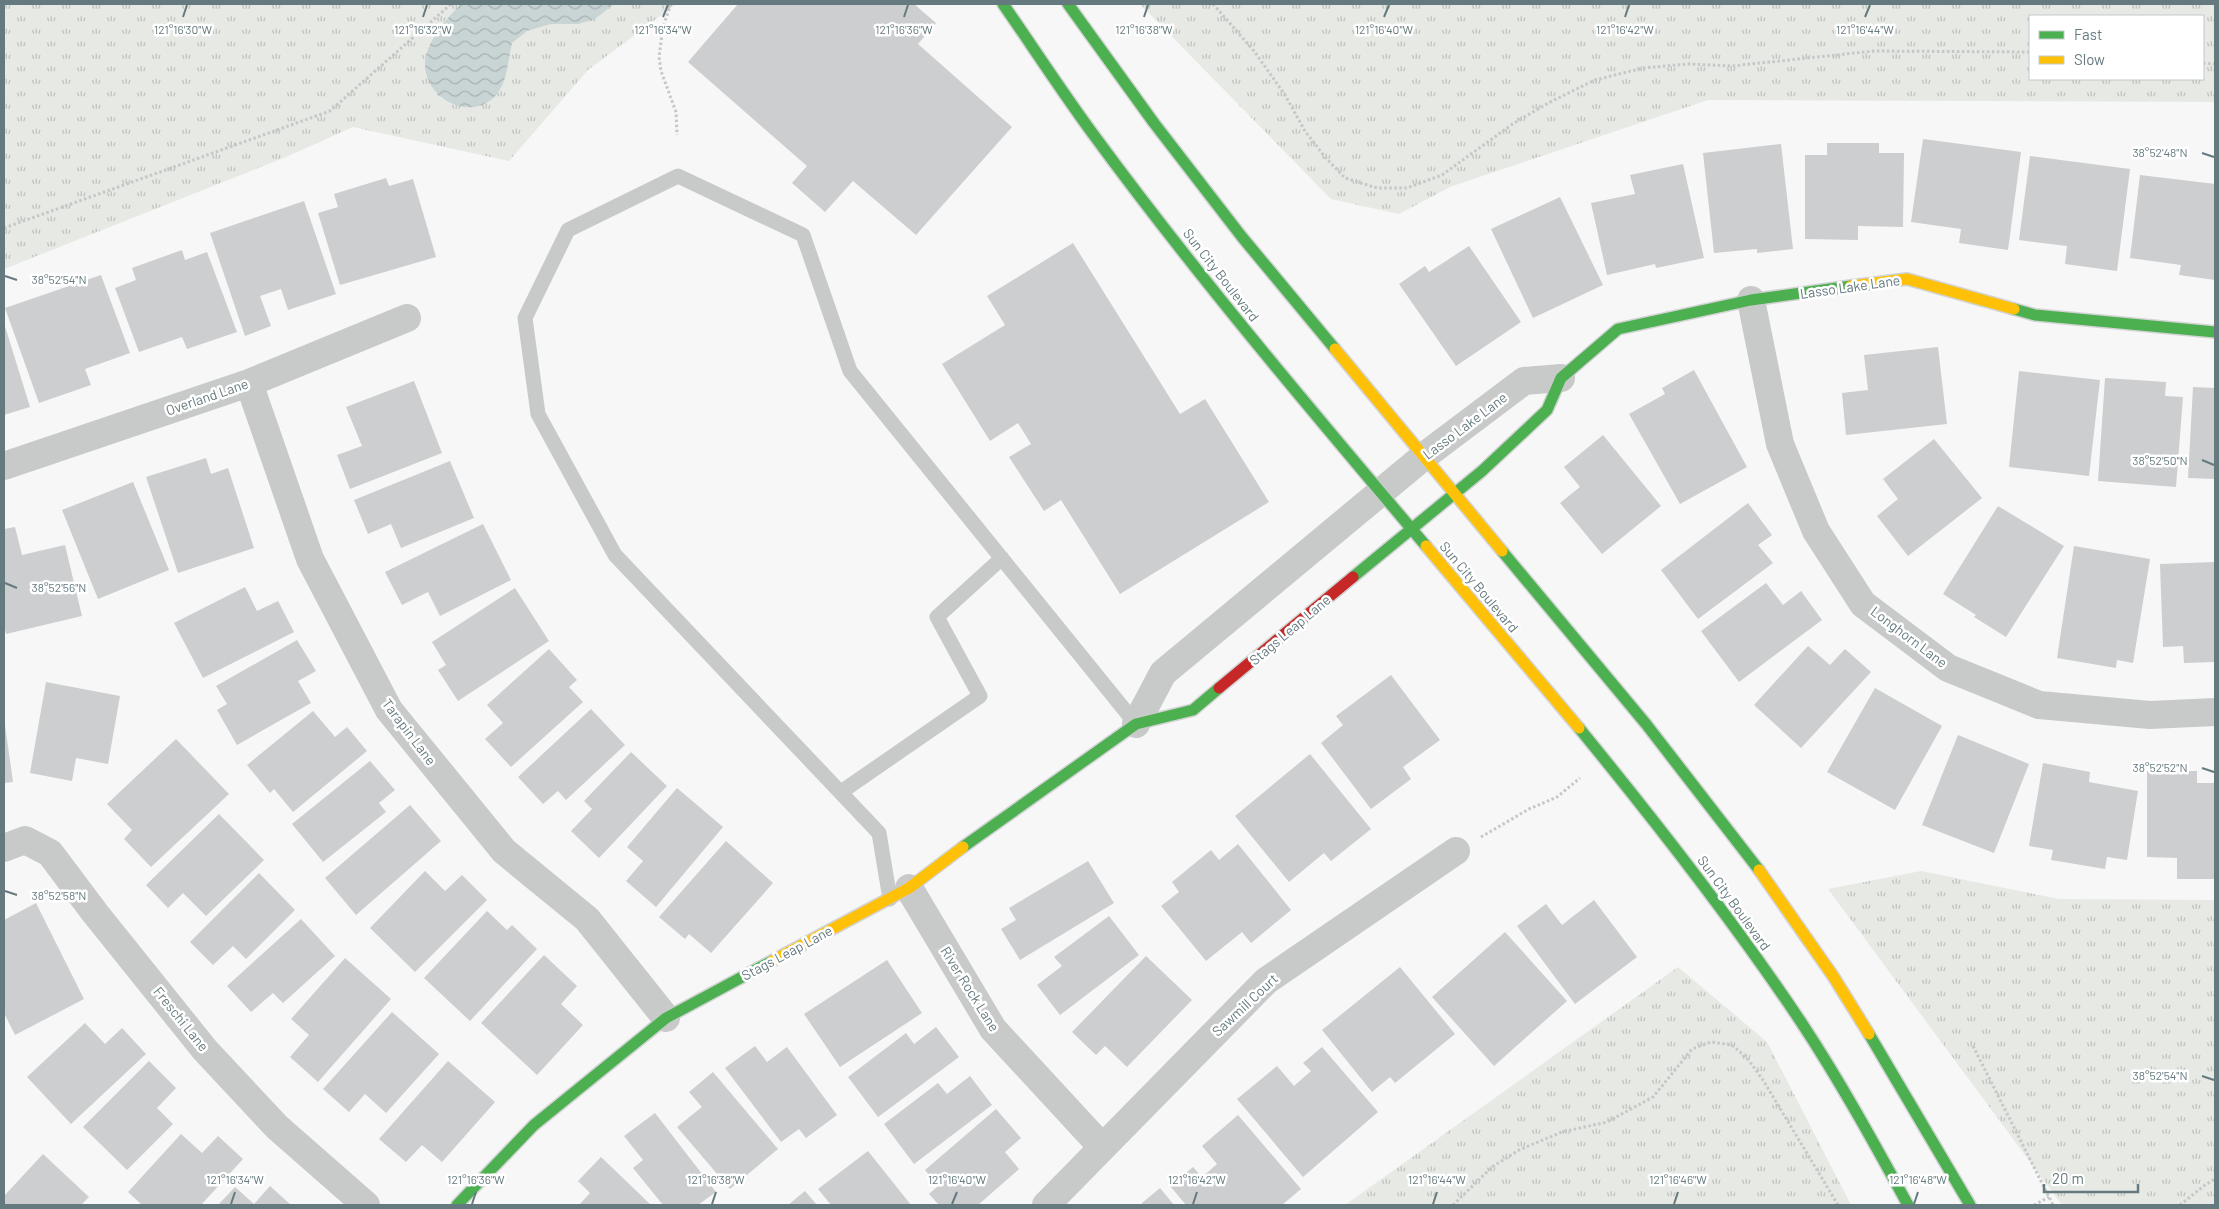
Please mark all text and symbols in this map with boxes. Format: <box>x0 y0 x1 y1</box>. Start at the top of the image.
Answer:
legend <box>2029 15 2204 80</box>
text: 121°16'30"W <box>154 22 212 36</box>
text: 121°16'32"W <box>394 22 452 36</box>
text: 121°16'34"W <box>634 22 692 36</box>
text: 121°16'36"W <box>875 22 933 36</box>
text: 121°16'38"W <box>1115 22 1173 36</box>
text: 121°16'40"W <box>1355 22 1414 36</box>
text: 121°16'42"W <box>1596 22 1654 36</box>
text: 121°16'44"W <box>1836 22 1894 36</box>
text: Fast <box>2074 25 2102 43</box>
text: Slow <box>2074 50 2105 68</box>
text: 38°52'48"N <box>2132 145 2188 159</box>
street label: Sun City Boulevard <box>1180 225 1263 325</box>
street label: Lasso Lake Lane <box>1799 271 1901 302</box>
text: 38°52'54"N <box>31 272 87 286</box>
street label: Overland Lane <box>163 374 250 419</box>
street label: Lasso Lake Lane <box>1419 388 1510 463</box>
text: 38°52'50"N <box>2132 453 2188 467</box>
street label: Sun City Boulevard <box>1436 538 1522 635</box>
text: 38°52'56"N <box>32 580 86 594</box>
street label: Stags Leap Lane <box>1246 591 1334 668</box>
street label: Longhorn Lane <box>1868 602 1951 671</box>
street label: Tarapin Lane <box>379 695 440 768</box>
text: 38°52'52"N <box>2132 760 2188 774</box>
street label: Sun City Boulevard <box>1694 852 1775 953</box>
text: 38°52'58"N <box>32 888 86 902</box>
street label: Stags Leap Lane <box>738 921 835 984</box>
street label: River Rock Lane <box>937 943 1003 1034</box>
street label: Sawmill Court <box>1208 970 1281 1039</box>
street label: Freschi Lane <box>150 983 213 1054</box>
text: 38°52'54"N <box>2132 1068 2188 1082</box>
scale bar <box>2044 1162 2138 1194</box>
text: 20 m <box>2052 1169 2084 1187</box>
text: 121°16'34"W <box>206 1172 264 1186</box>
text: 121°16'36"W <box>447 1172 505 1186</box>
text: 121°16'38"W <box>687 1172 745 1186</box>
text: 121°16'40"W <box>928 1172 987 1186</box>
text: 121°16'42"W <box>1168 1172 1226 1186</box>
text: 121°16'44"W <box>1408 1172 1466 1186</box>
text: 121°16'46"W <box>1649 1172 1707 1186</box>
text: 121°16'48"W <box>1889 1172 1947 1186</box>

